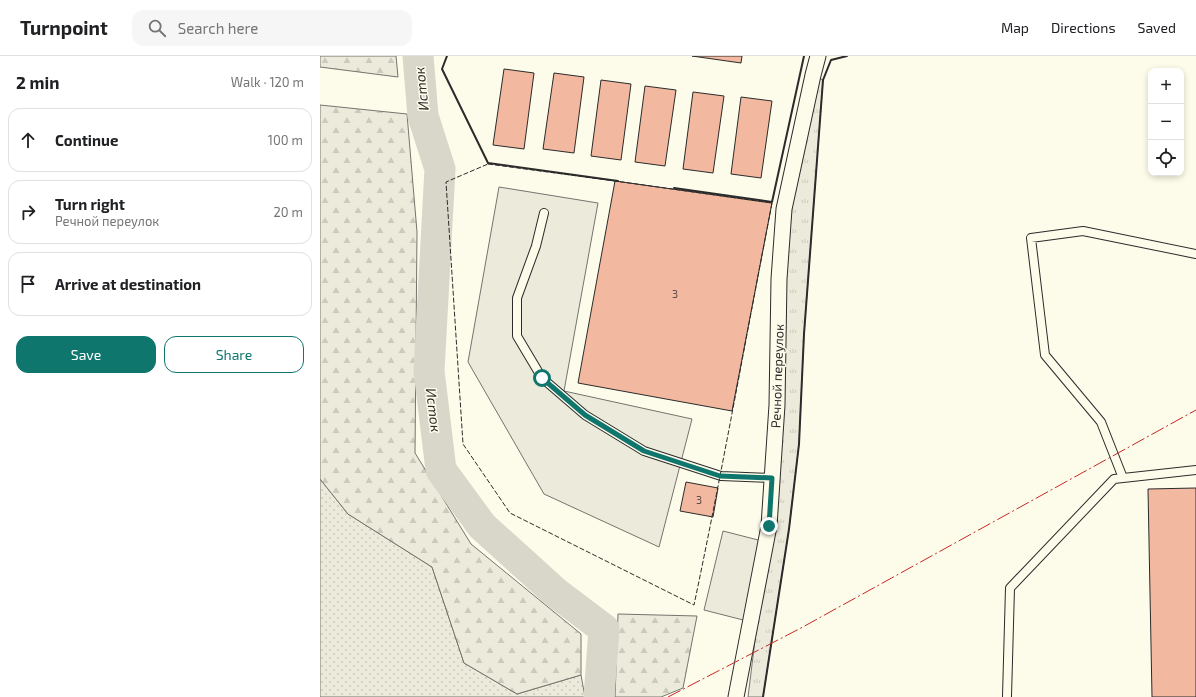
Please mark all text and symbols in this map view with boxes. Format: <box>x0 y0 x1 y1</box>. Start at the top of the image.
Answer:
search box <box>132 10 412 46</box>
text: Turnpoint <box>20 16 108 39</box>
icon: search <box>146 17 168 39</box>
text: Search here <box>178 19 258 37</box>
text: Map <box>1001 19 1029 36</box>
text: Directions <box>1051 19 1116 36</box>
text: Saved <box>1138 19 1176 36</box>
water label: Исток <box>410 66 432 112</box>
map controls <box>1148 68 1184 176</box>
button: + <box>1148 68 1184 104</box>
text: 2 min <box>16 72 59 92</box>
text: Walk · 120 m <box>231 74 304 90</box>
button: − <box>1148 104 1184 140</box>
icon: ahead <box>17 129 39 151</box>
text: Continue <box>55 131 118 149</box>
text: 100 m <box>268 132 303 148</box>
button: locate <box>1148 140 1184 176</box>
text: Turn right <box>55 195 125 213</box>
icon: right <box>17 201 39 223</box>
text: 20 m <box>274 204 303 220</box>
text: Речной переулок <box>55 213 159 229</box>
icon: arrive <box>17 273 39 295</box>
text: Arrive at destination <box>55 275 201 293</box>
house number: 3 <box>672 287 678 300</box>
street label: Речной переулок <box>767 324 787 428</box>
button: Save <box>16 336 156 373</box>
button: Share <box>164 336 304 373</box>
route start <box>533 369 551 387</box>
water label: Исток <box>423 387 445 433</box>
house number: 3 <box>696 493 702 506</box>
route end <box>760 517 778 535</box>

